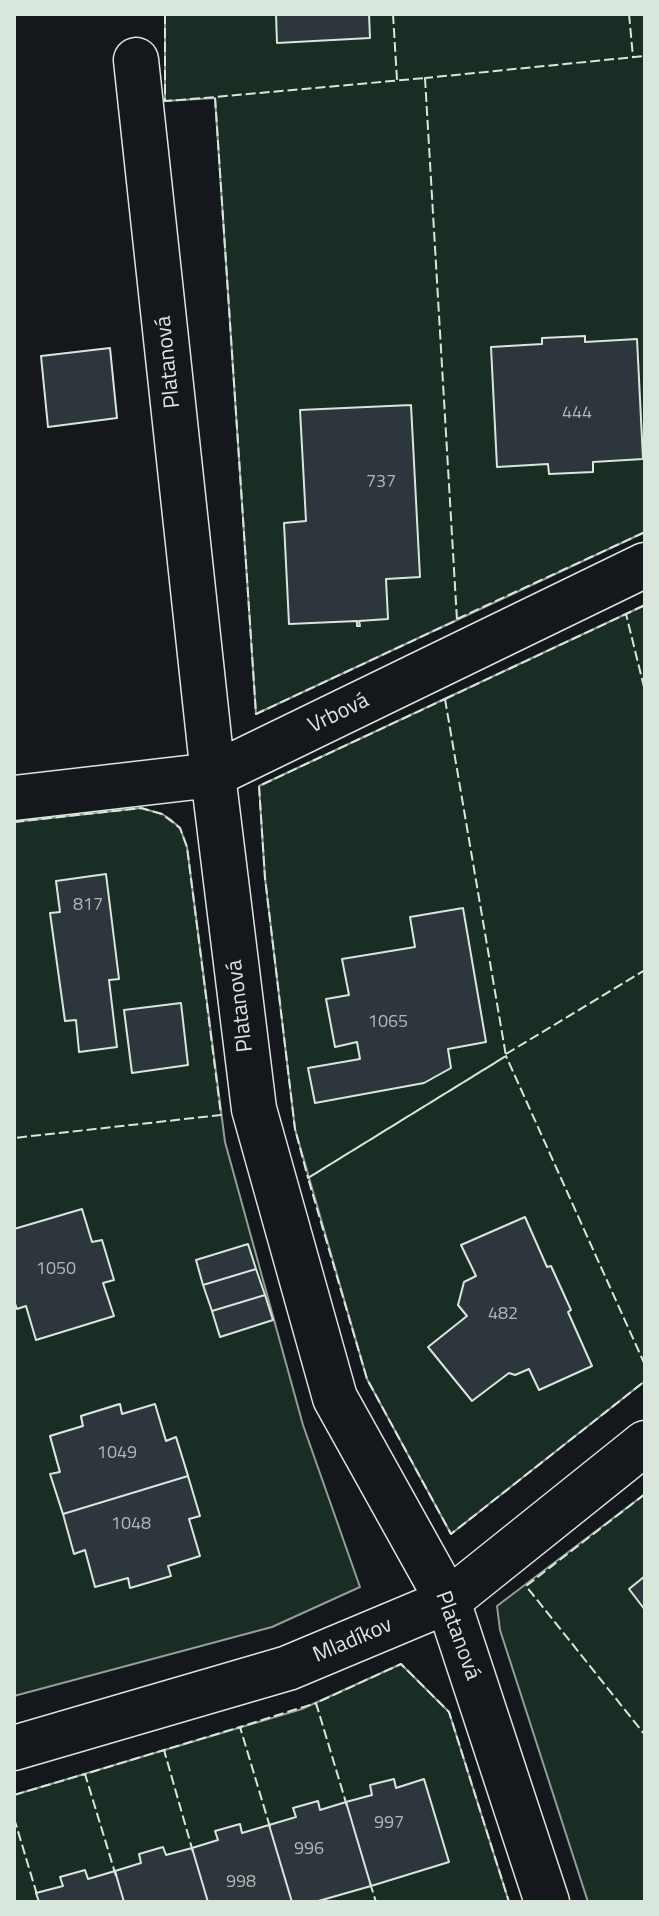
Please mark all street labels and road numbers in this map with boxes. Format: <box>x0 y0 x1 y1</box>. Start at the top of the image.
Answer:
street label: Platanová <box>151 315 187 409</box>
street label: Vrbová <box>304 688 374 740</box>
street label: Platanová <box>222 958 260 1054</box>
street label: Platanová <box>429 1588 485 1684</box>
street label: Mladíkov <box>309 1613 397 1669</box>

